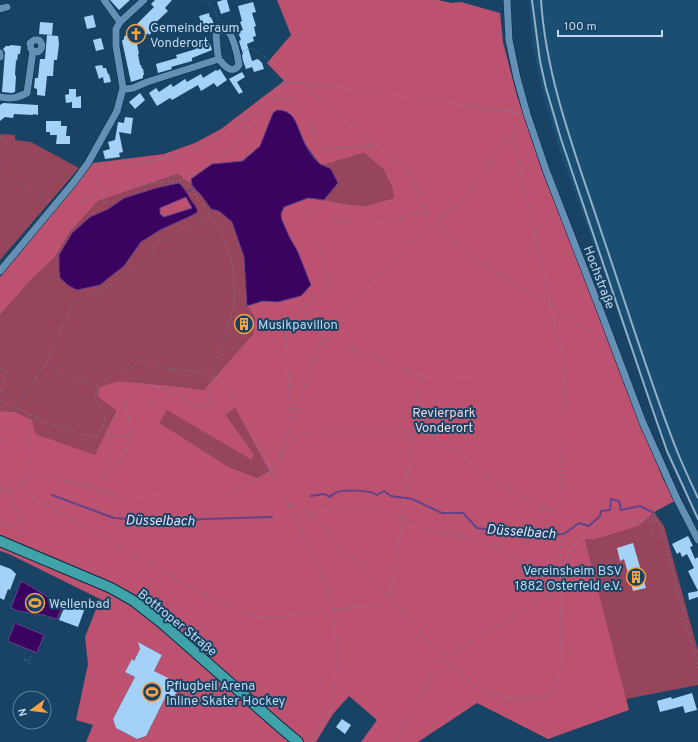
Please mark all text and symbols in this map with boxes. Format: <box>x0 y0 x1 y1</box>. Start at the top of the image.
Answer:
scale bar <box>558 12 662 38</box>
text: 100 m <box>564 19 597 35</box>
place label: Gemeinderaum Vonderort <box>150 21 240 52</box>
church icon: Gemeinderaum Vonderort <box>125 23 147 45</box>
street label: Hochstraße <box>579 244 618 312</box>
building icon: Musikpavillon <box>233 313 255 335</box>
place label: Musikpavillon <box>258 318 338 334</box>
park label: Revierpark Vonderort <box>412 406 476 437</box>
water label: Düsselbach <box>125 512 195 531</box>
water label: Düsselbach <box>486 522 557 543</box>
place label: Vereinsheim BSV 1882 Osterfeld e.V. <box>515 564 622 595</box>
building icon: Vereinsheim BSV 1882 Osterfeld e.V. <box>625 566 647 588</box>
street label: Bottroper Straße <box>134 587 220 660</box>
sports icon: Wellenbad <box>24 592 46 614</box>
place label: Wellenbad <box>49 597 110 613</box>
place label: Pflugbeil Arena Inline Skater Hockey <box>166 679 286 710</box>
sports icon: Pflugbeil Arena Inline Skater Hockey <box>141 681 163 703</box>
north arrow <box>12 690 52 730</box>
text: N <box>16 707 31 718</box>

